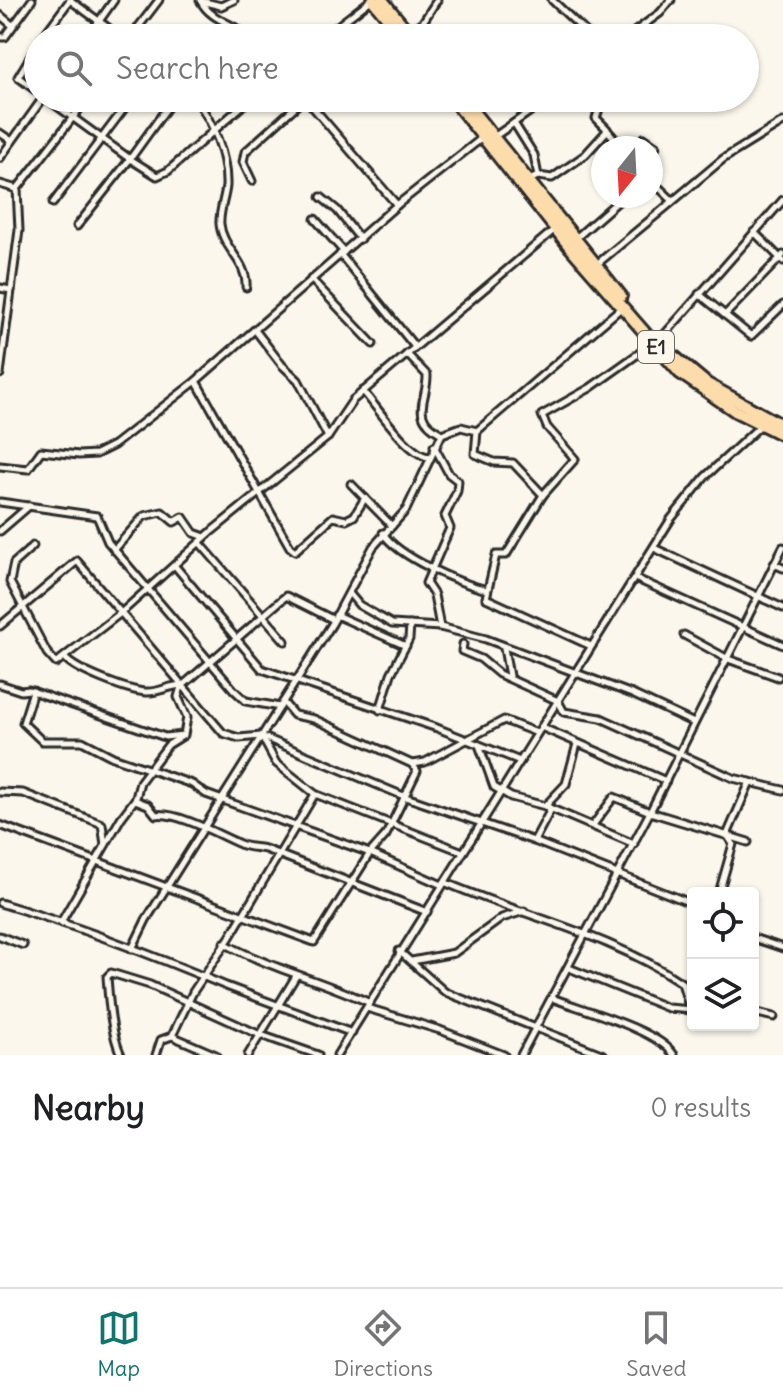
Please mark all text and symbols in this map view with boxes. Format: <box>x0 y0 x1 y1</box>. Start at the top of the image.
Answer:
search box <box>24 24 759 112</box>
icon: search <box>52 46 96 90</box>
text: Search here <box>116 49 279 87</box>
north arrow <box>591 136 663 208</box>
road number: E1 <box>638 331 674 363</box>
map controls <box>687 887 759 1031</box>
button: locate <box>687 887 759 959</box>
button: layers <box>687 959 759 1031</box>
text: Nearby <box>32 1086 145 1129</box>
text: 0 results <box>650 1091 751 1124</box>
tab: Map <box>97 1306 141 1382</box>
tab: Directions <box>334 1306 433 1382</box>
tab: Saved <box>626 1306 686 1382</box>

